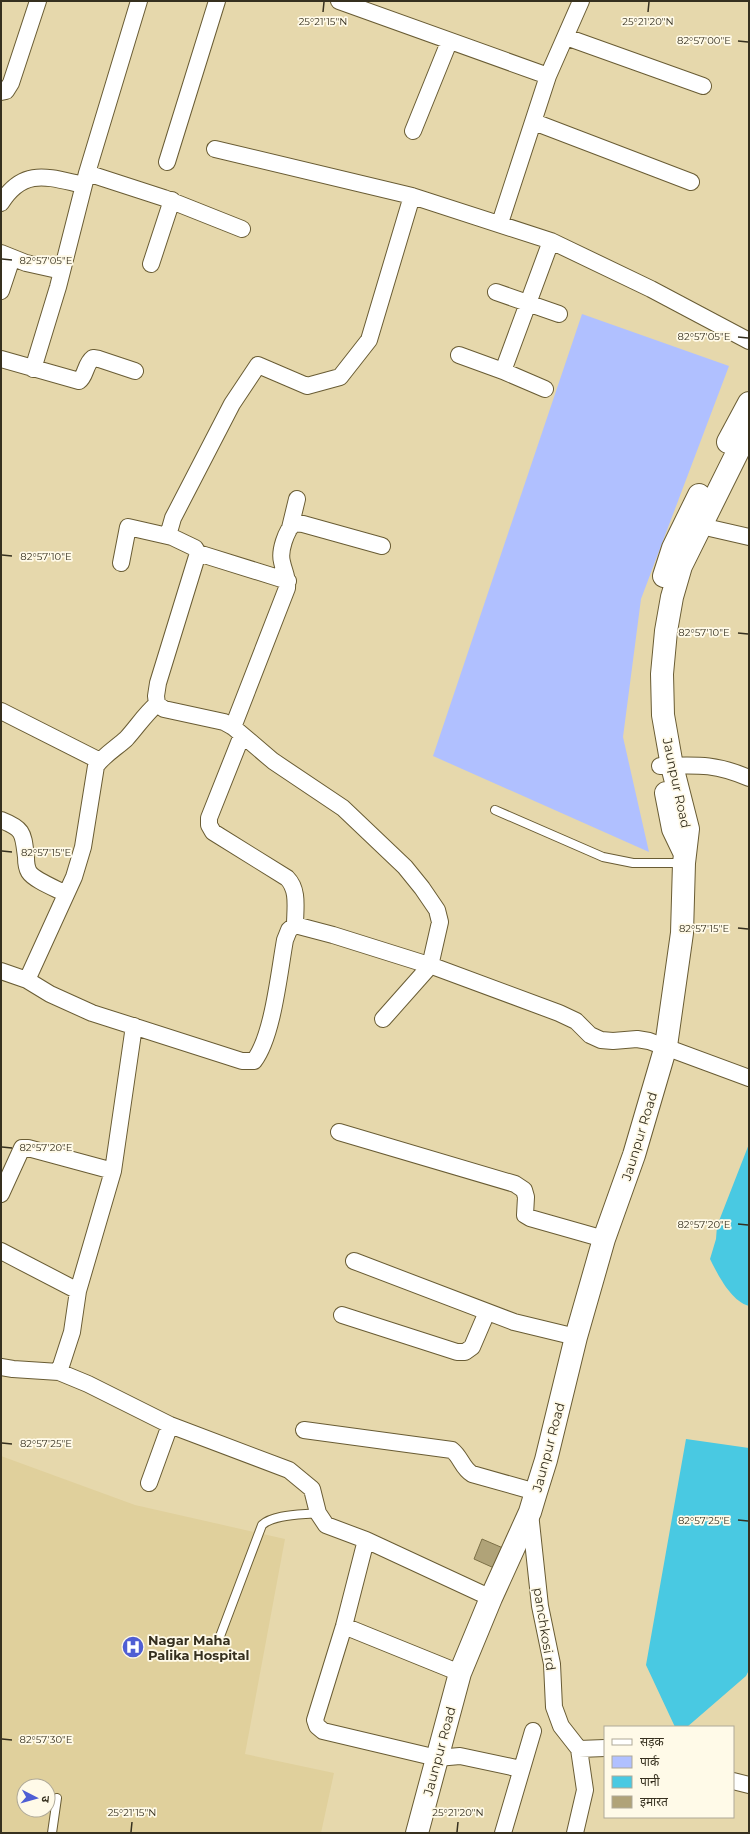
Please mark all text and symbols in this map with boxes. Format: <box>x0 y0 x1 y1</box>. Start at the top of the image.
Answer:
text: 25°21'15"N <box>299 15 347 28</box>
text: 25°21'20"N <box>622 15 674 28</box>
text: 82°57'00"E <box>677 34 731 47</box>
text: 82°57'05"E <box>20 254 73 267</box>
text: 82°57'05"E <box>678 330 731 343</box>
text: 82°57'10"E <box>20 550 72 563</box>
text: 82°57'10"E <box>678 626 730 639</box>
street label: Jaunpur Road <box>659 735 694 830</box>
text: 82°57'15"E <box>21 846 71 859</box>
text: 82°57'15"E <box>679 922 729 935</box>
street label: Jaunpur Road <box>618 1090 660 1183</box>
text: 82°57'20"E <box>19 1141 73 1154</box>
text: 82°57'20"E <box>677 1218 731 1231</box>
street label: Jaunpur Road <box>528 1401 568 1494</box>
text: 82°57'25"E <box>20 1437 72 1450</box>
text: 82°57'25"E <box>678 1514 730 1527</box>
street label: panchkosi rd <box>531 1586 559 1672</box>
place label: Nagar Maha Palika Hospital <box>148 1632 249 1663</box>
hospital icon: Nagar Maha Palika Hospital <box>120 1634 146 1660</box>
street label: Jaunpur Road <box>419 1705 459 1798</box>
legend <box>604 1726 734 1818</box>
text: 82°57'30"E <box>20 1733 73 1746</box>
text: सड़क <box>640 1734 665 1749</box>
text: पार्क <box>640 1754 660 1769</box>
text: पानी <box>640 1774 661 1789</box>
north arrow <box>16 1778 56 1818</box>
text: इमारत <box>640 1794 669 1809</box>
text: उ <box>39 1795 53 1804</box>
text: 25°21'15"N <box>108 1806 156 1819</box>
text: 25°21'20"N <box>432 1806 484 1819</box>

